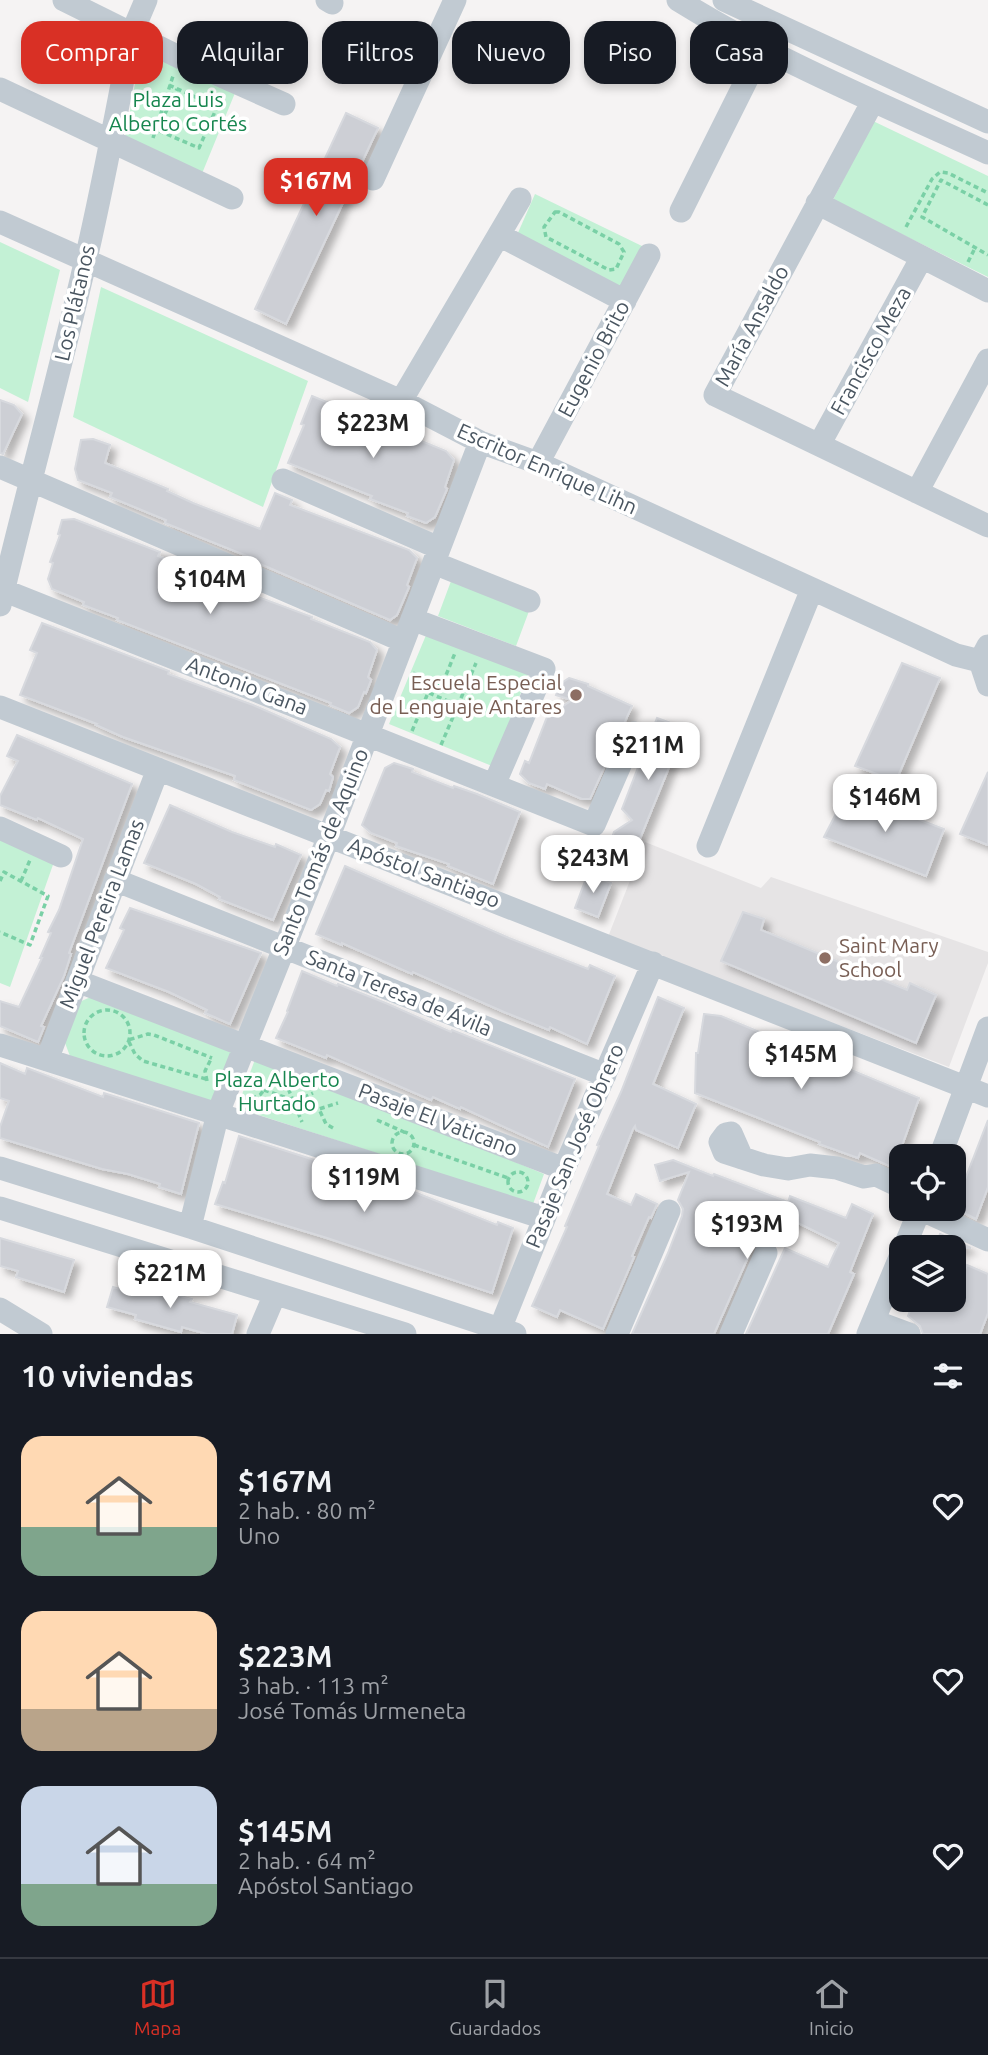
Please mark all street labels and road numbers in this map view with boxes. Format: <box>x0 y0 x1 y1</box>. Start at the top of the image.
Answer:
street label: Los Plátanos <box>49 242 99 363</box>
street label: María Ansaldo <box>709 261 793 390</box>
street label: Francisco Meza <box>825 282 915 419</box>
street label: Eugenio Brito <box>552 296 634 421</box>
street label: Escritor Enrique Lihn <box>454 418 641 519</box>
street label: Antonio Gana <box>183 651 311 719</box>
street label: Santo Tomás de Aquino <box>268 745 373 959</box>
street label: Miguel Pereira Lamas <box>54 816 148 1012</box>
street label: Apóstol Santiago <box>345 832 504 912</box>
street label: Santa Teresa de Ávila <box>303 944 496 1040</box>
street label: Pasaje San José Obrero <box>520 1040 628 1251</box>
street label: Pasaje El Vaticano <box>355 1078 521 1160</box>

